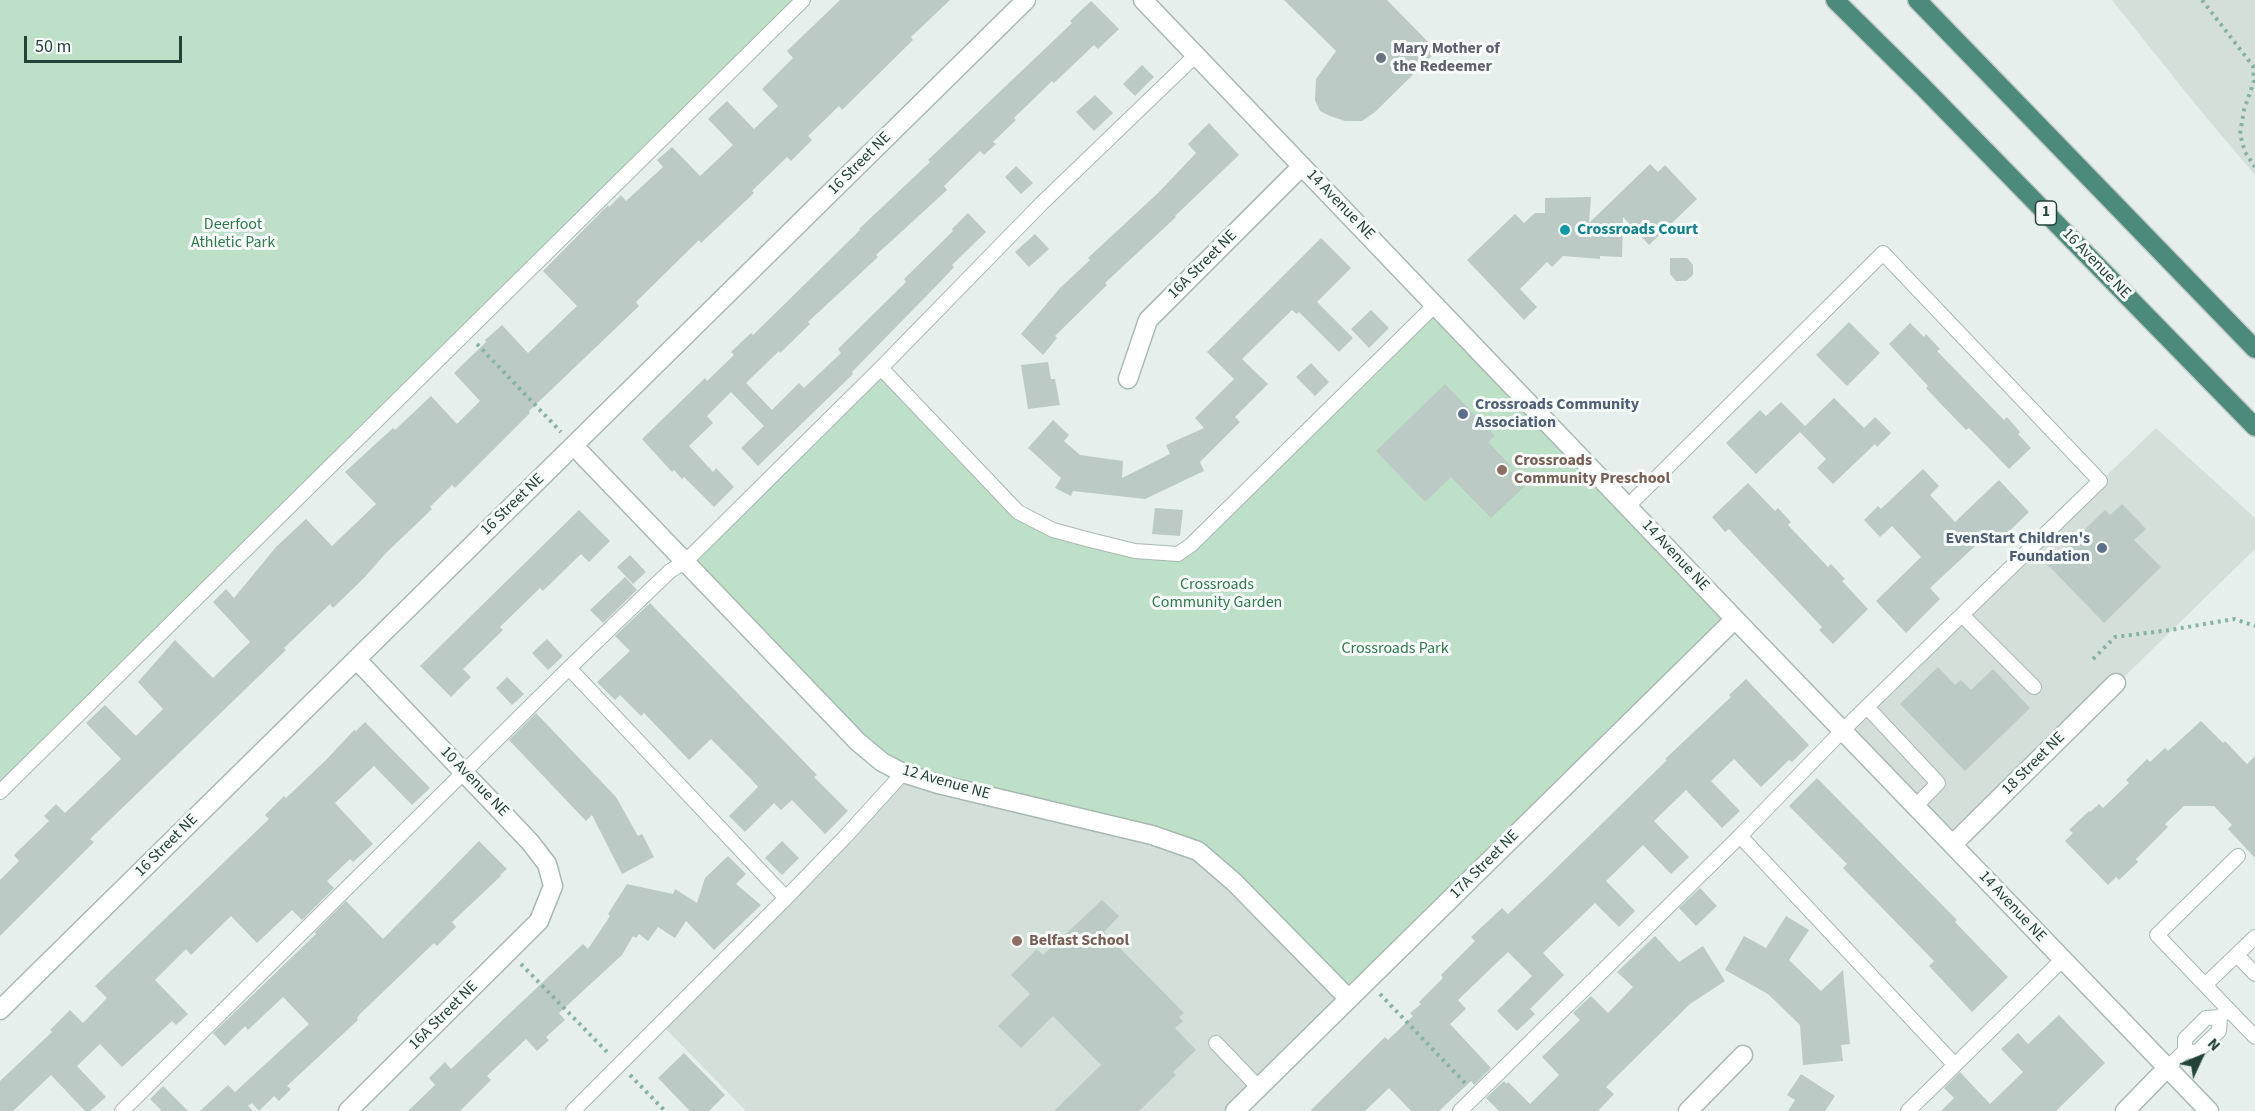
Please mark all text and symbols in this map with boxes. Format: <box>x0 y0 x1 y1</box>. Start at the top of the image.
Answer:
scale bar <box>27 24 184 62</box>
text: 50 m <box>35 34 71 59</box>
place label: Mary Mother of the Redeemer <box>1393 39 1500 77</box>
marker: Mary Mother of the Redeemer <box>1374 51 1388 65</box>
street label: 16 Street NE <box>825 129 895 199</box>
street label: 14 Avenue NE <box>1302 166 1378 244</box>
road number: 1 <box>2036 201 2056 225</box>
park label: Deerfoot Athletic Park <box>191 215 275 253</box>
place label: Crossroads Court <box>1577 220 1698 240</box>
marker: Crossroads Court <box>1558 223 1572 237</box>
street label: 16 Avenue NE <box>2058 225 2134 303</box>
street label: 16A Street NE <box>1164 226 1242 304</box>
place label: Crossroads Community Association <box>1475 395 1639 433</box>
marker: Crossroads Community Association <box>1456 407 1470 421</box>
place label: Crossroads Community Preschool <box>1514 451 1670 489</box>
marker: Crossroads Community Preschool <box>1495 463 1509 477</box>
street label: 16 Street NE <box>477 470 549 540</box>
street label: 14 Avenue NE <box>1637 516 1713 596</box>
place label: EvenStart Children's Foundation <box>1946 529 2090 567</box>
marker: EvenStart Children's Foundation <box>2095 541 2109 555</box>
park label: Crossroads Community Garden <box>1152 575 1282 613</box>
park label: Crossroads Park <box>1341 639 1449 659</box>
street label: 18 Street NE <box>1999 729 2069 799</box>
street label: 10 Avenue NE <box>436 743 512 821</box>
street label: 12 Avenue NE <box>900 761 992 805</box>
street label: 16 Street NE <box>132 811 202 881</box>
street label: 17A Street NE <box>1446 826 1524 904</box>
street label: 14 Avenue NE <box>1974 867 2050 947</box>
place label: Belfast School <box>1029 931 1129 951</box>
marker: Belfast School <box>1010 934 1024 948</box>
street label: 16A Street NE <box>405 977 483 1055</box>
north arrow <box>2171 1027 2231 1087</box>
text: N <box>2202 1033 2226 1056</box>

